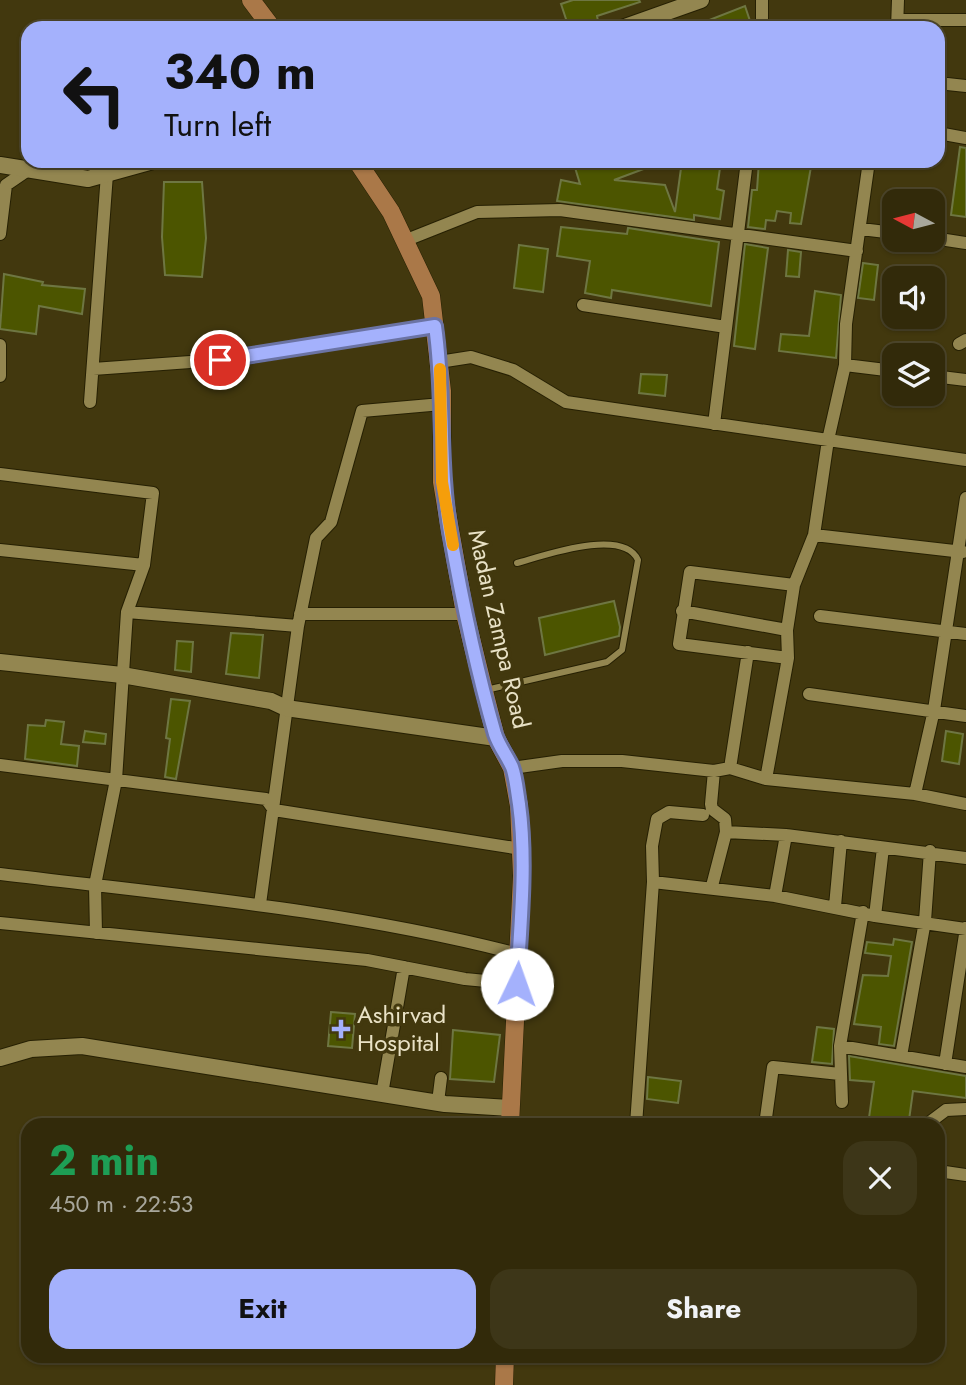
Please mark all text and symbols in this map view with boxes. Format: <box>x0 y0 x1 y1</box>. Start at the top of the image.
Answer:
text: 340 m <box>164 37 316 107</box>
icon: left <box>49 49 140 140</box>
text: Turn left <box>164 102 271 148</box>
north arrow <box>882 189 945 252</box>
map controls <box>882 189 945 406</box>
button: sound <box>882 266 945 329</box>
pin <box>190 330 250 390</box>
icon: arrive <box>201 341 239 379</box>
button: layers <box>882 343 945 406</box>
street label: Madan Zampa Road <box>460 526 539 732</box>
position arrow <box>480 947 554 1021</box>
place label: Ashirvad Hospital <box>357 997 446 1060</box>
marker: Ashirvad Hospital <box>331 1019 351 1039</box>
text: 2 min <box>49 1130 159 1191</box>
button: close <box>843 1141 917 1215</box>
text: 450 m · 22:53 <box>49 1187 193 1221</box>
button: Exit <box>49 1269 476 1349</box>
button: Share <box>490 1269 917 1349</box>

